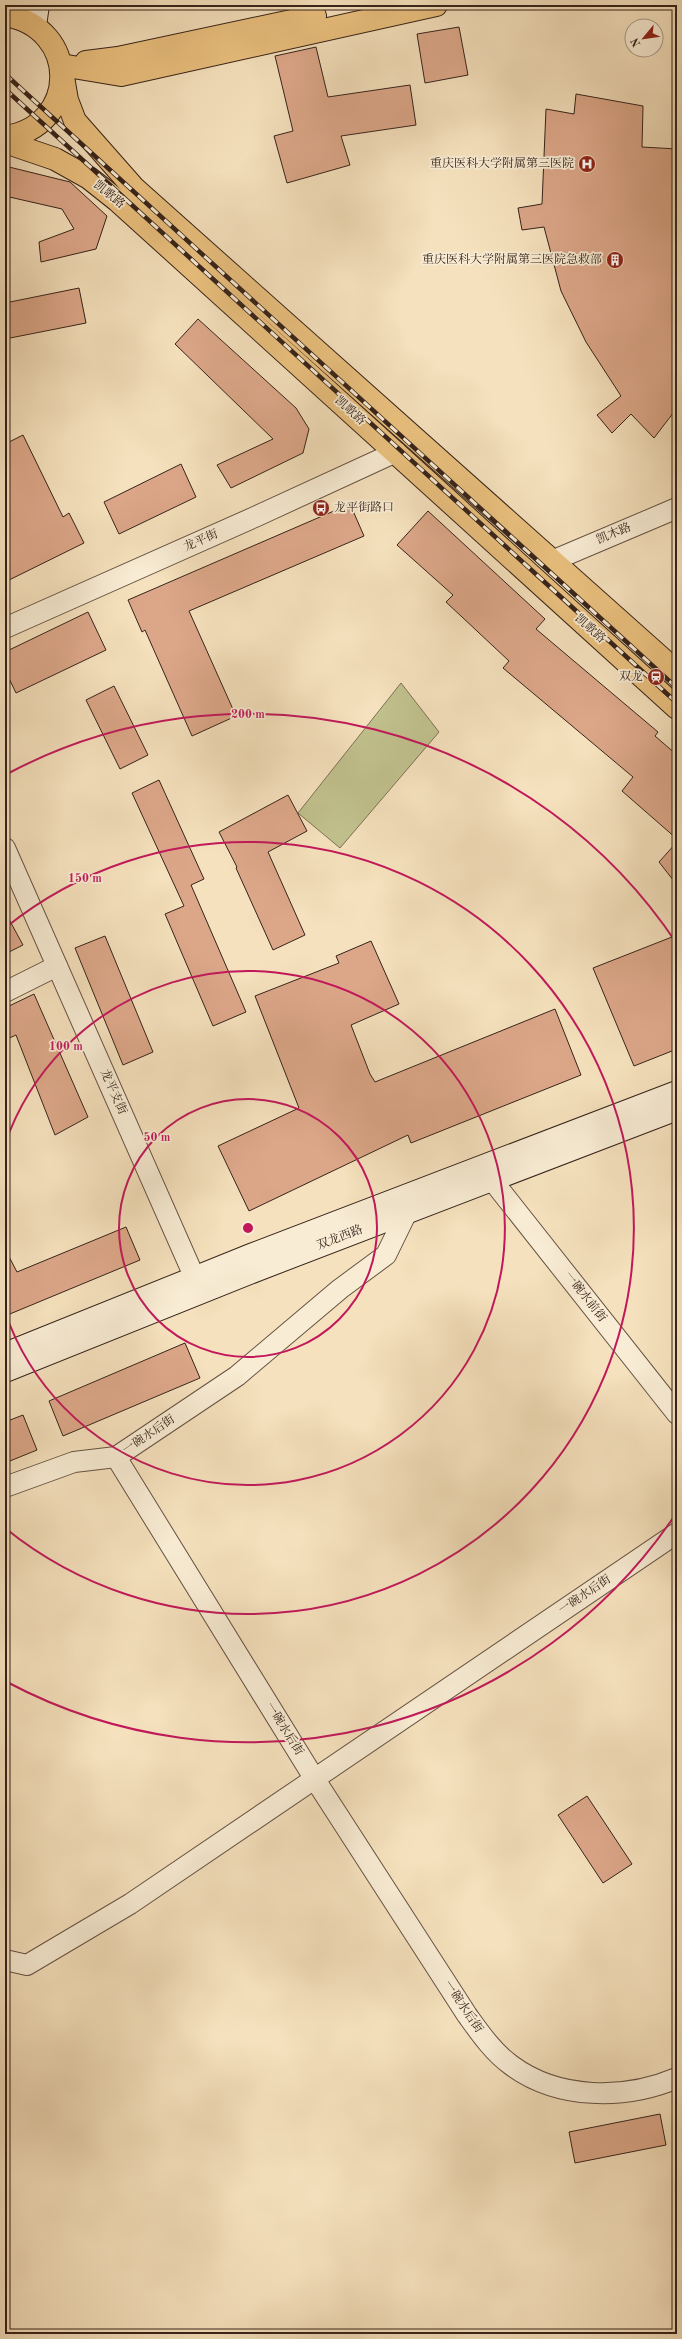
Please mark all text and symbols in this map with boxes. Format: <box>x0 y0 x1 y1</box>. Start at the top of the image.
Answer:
north arrow <box>624 18 664 58</box>
text: N <box>629 35 643 48</box>
hospital icon: 重庆医科大学附属第三医院 <box>577 154 597 174</box>
place label: 重庆医科大学附属第三医院 <box>430 156 574 170</box>
street label: 凯歌路 <box>91 177 128 211</box>
building icon: 重庆医科大学附属第三医院急救部 <box>605 250 625 270</box>
place label: 重庆医科大学附属第三医院急救部 <box>422 252 602 266</box>
street label: 凯歌路 <box>333 393 369 428</box>
bus stop icon: 龙平街路口 <box>311 498 331 518</box>
place label: 龙平街路口 <box>334 500 394 514</box>
street label: 凯木路 <box>594 520 633 547</box>
street label: 龙平街 <box>182 527 221 554</box>
street label: 凯歌路 <box>573 611 609 646</box>
station icon: 双龙 <box>646 667 666 687</box>
place label: 双龙 <box>619 670 643 683</box>
text: 200 m <box>231 709 265 721</box>
text: 150 m <box>68 872 102 885</box>
text: 100 m <box>49 1041 83 1053</box>
street label: 龙平支街 <box>98 1067 130 1117</box>
text: 50 m <box>144 1131 171 1144</box>
centre of rings <box>241 1221 255 1235</box>
street label: 双龙西路 <box>315 1222 365 1252</box>
street label: 一碗水前街 <box>562 1268 610 1325</box>
street label: 一碗水后街 <box>120 1411 178 1457</box>
street label: 一碗水后街 <box>556 1571 614 1617</box>
street label: 一碗水后街 <box>263 1699 307 1758</box>
street label: 一碗水后街 <box>441 1978 487 2036</box>

